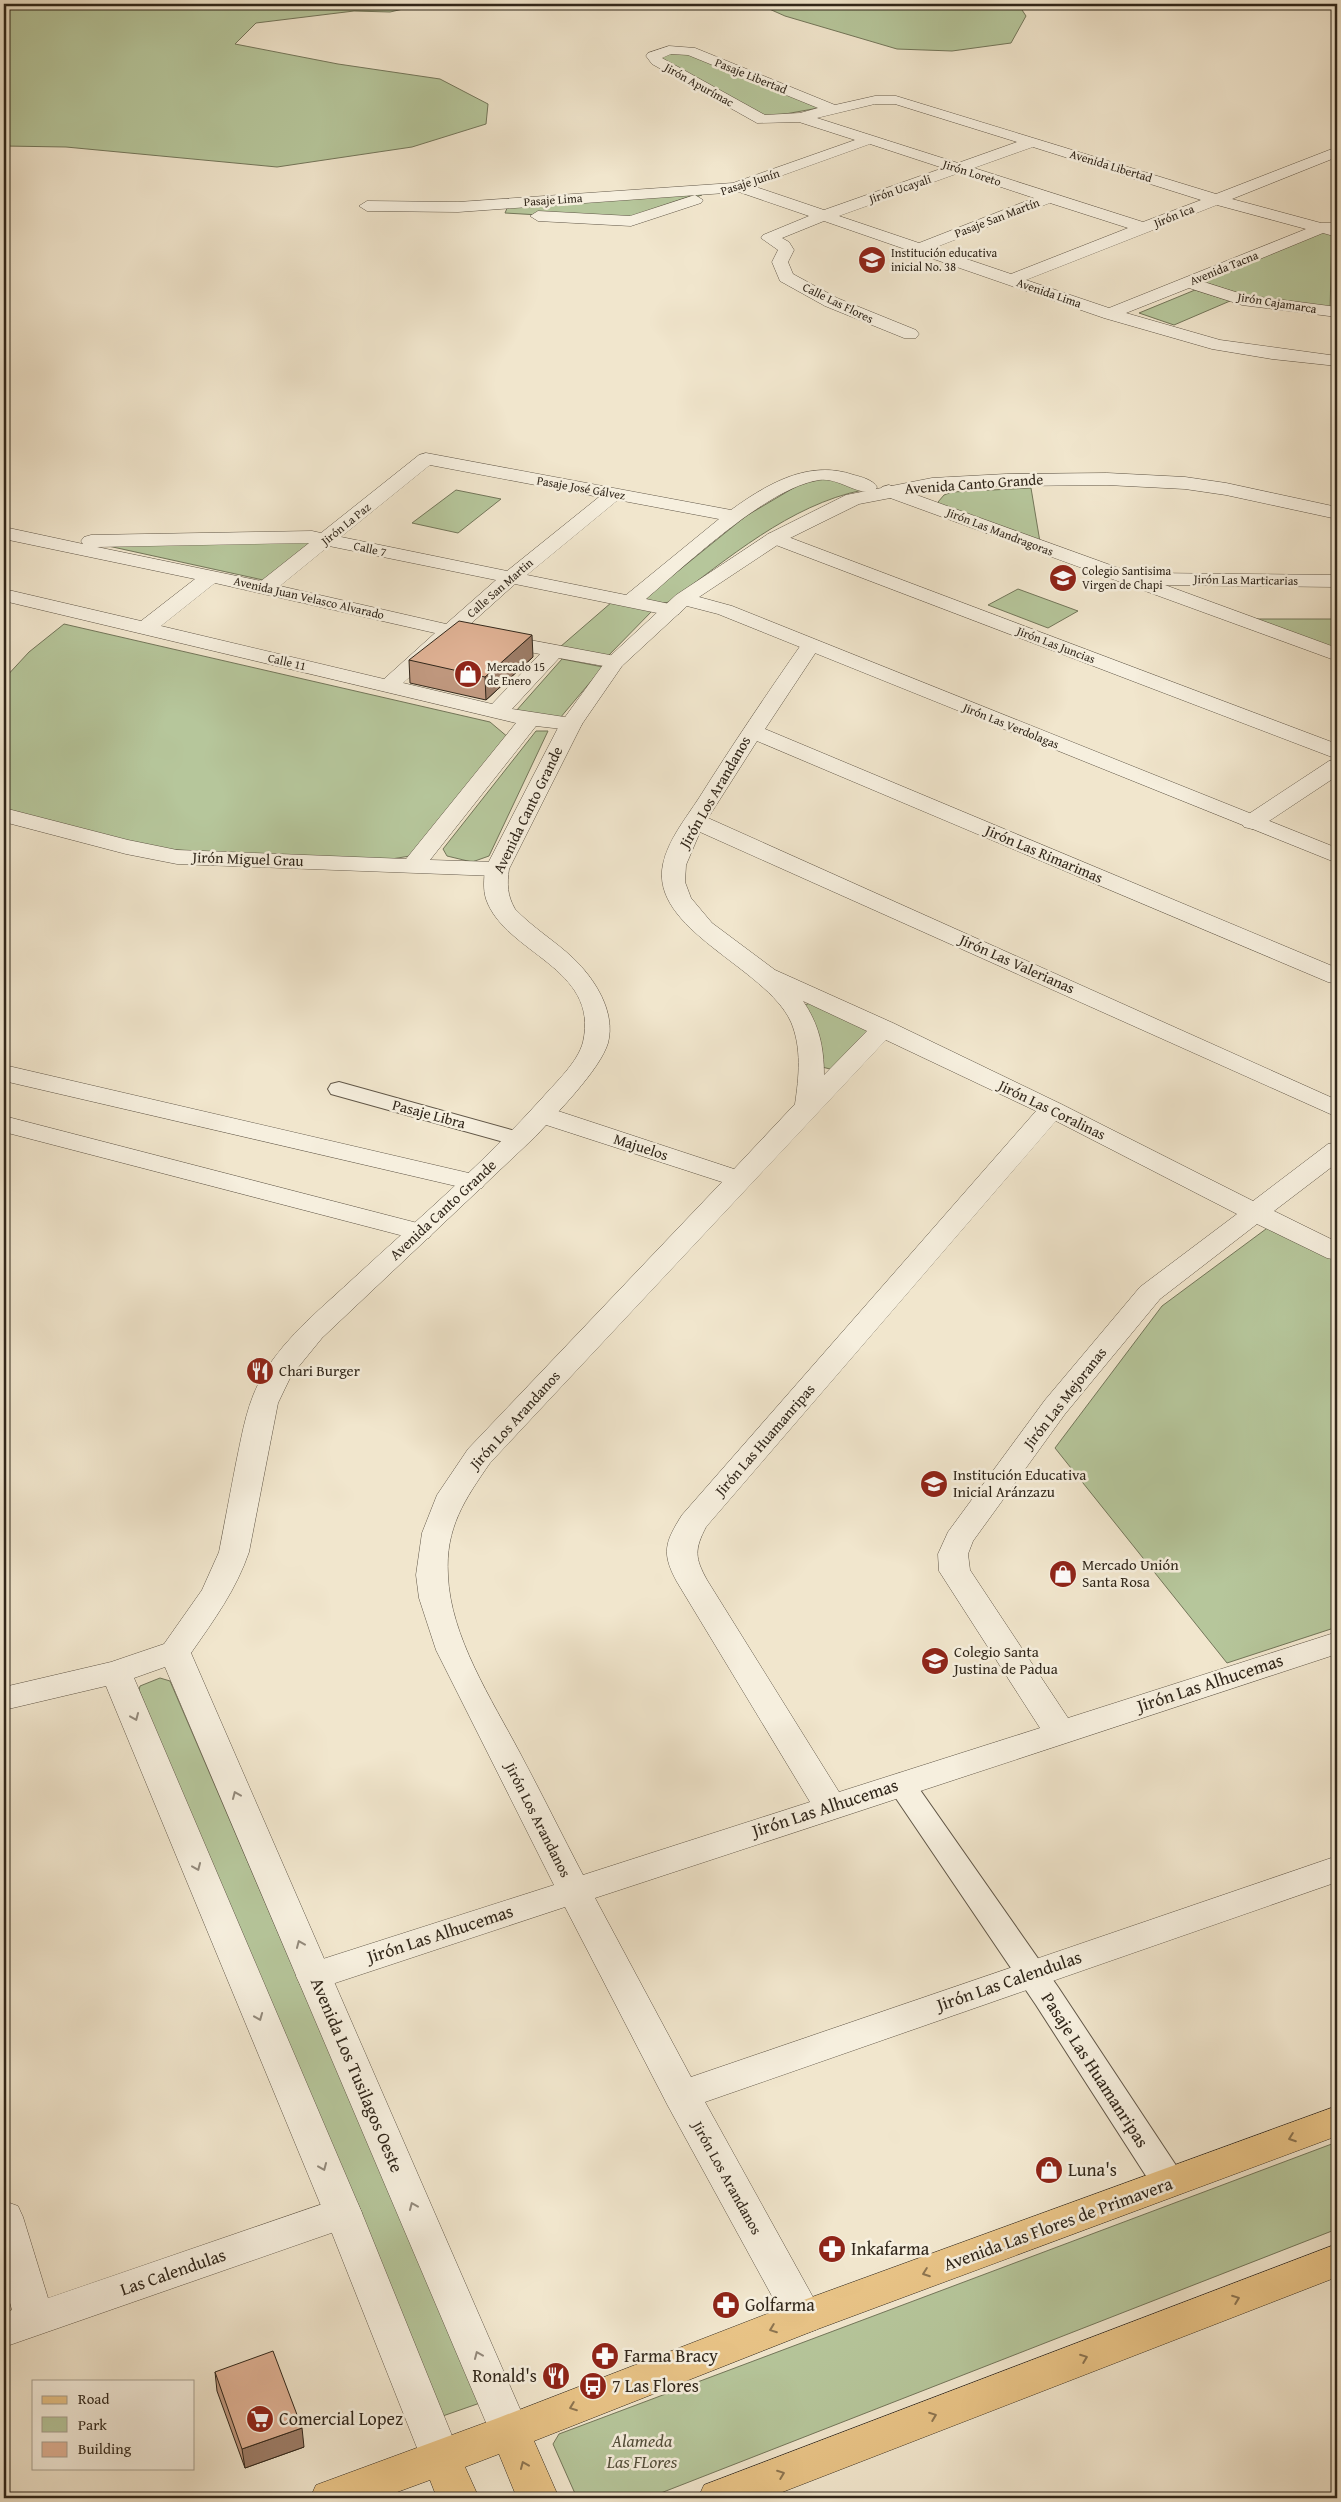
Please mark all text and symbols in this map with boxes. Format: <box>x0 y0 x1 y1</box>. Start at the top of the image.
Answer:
street label: Pasaje Libertad <box>713 53 790 98</box>
street label: Jirón Apurímac <box>660 58 738 111</box>
street label: Avenida Libertad <box>1068 145 1155 186</box>
street label: Jirón Loreto <box>939 155 1003 190</box>
street label: Pasaje Junín <box>718 164 782 199</box>
street label: Jirón Ucayali <box>865 170 934 208</box>
street label: Pasaje Lima <box>523 189 583 210</box>
street label: Pasaje San Martín <box>952 193 1042 242</box>
street label: Jirón Ica <box>1149 200 1197 232</box>
place label: Institución educativa inicial No. 38 <box>891 244 998 275</box>
school or university icon: Institución educativa inicial No. 38 <box>857 245 887 275</box>
street label: Avenida Tacna <box>1187 246 1261 289</box>
street label: Avenida Lima <box>1014 273 1084 312</box>
street label: Calle Las Flores <box>800 278 877 327</box>
street label: Jirón Cajamarca <box>1234 288 1318 317</box>
street label: Avenida Canto Grande <box>904 468 1044 499</box>
street label: Pasaje José Gálvez <box>535 471 627 504</box>
street label: Jirón La Paz <box>316 498 374 550</box>
street label: Jirón Las Mandragoras <box>942 503 1056 560</box>
street label: Calle 7 <box>352 537 388 560</box>
street label: Calle San Martin <box>463 554 537 621</box>
place label: Colegio Santisima Virgen de Chapi <box>1082 562 1172 593</box>
school or university icon: Colegio Santisima Virgen de Chapi <box>1048 563 1078 593</box>
street label: Jirón Las Marticarias <box>1192 570 1299 589</box>
street label: Avenida Juan Velasco Alvarado <box>232 572 386 623</box>
street label: Jirón Las Juncias <box>1013 621 1098 667</box>
street label: Calle 11 <box>266 649 308 674</box>
place label: Mercado 15 de Enero <box>487 658 545 689</box>
shop icon: Mercado 15 de Enero <box>453 659 483 689</box>
street label: Jirón Las Verdolagas <box>959 698 1062 753</box>
street label: Jirón Los Arandanos <box>673 732 755 854</box>
street label: Avenida Canto Grande <box>488 743 567 877</box>
street label: Jirón Las Rimarimas <box>980 818 1106 888</box>
street label: Jirón Miguel Grau <box>190 846 305 871</box>
street label: Jirón Las Valerianas <box>954 928 1078 998</box>
street label: Jirón Las Coralinas <box>993 1074 1109 1145</box>
street label: Pasaje Libra <box>390 1094 468 1133</box>
street label: Majuelos <box>611 1128 671 1165</box>
street label: Avenida Canto Grande <box>385 1155 501 1265</box>
street label: Jirón Las Mejoranas <box>1017 1342 1111 1454</box>
restaurant icon: Chari Burger <box>245 1356 275 1386</box>
place label: Chari Burger <box>279 1360 360 1381</box>
street label: Jirón Los Arandanos <box>463 1366 565 1475</box>
street label: Jirón Las Huamanripas <box>709 1379 819 1502</box>
place label: Institución Educativa Inicial Aránzazu <box>953 1464 1086 1502</box>
school or university icon: Institución Educativa Inicial Aránzazu <box>919 1469 949 1499</box>
place label: Mercado Unión Santa Rosa <box>1082 1554 1179 1592</box>
shop icon: Mercado Unión Santa Rosa <box>1048 1559 1078 1589</box>
place label: Colegio Santa Justina de Padua <box>952 1641 1058 1679</box>
school or university icon: Colegio Santa Justina de Padua <box>920 1646 950 1676</box>
street label: Jirón Las Alhucemas <box>1131 1646 1286 1720</box>
one-way arrow <box>128 1712 139 1721</box>
street label: Jirón Los Arandanos <box>499 1757 577 1881</box>
street label: Jirón Las Alhucemas <box>746 1771 901 1845</box>
one-way arrow <box>231 1791 242 1800</box>
one-way arrow <box>191 1862 202 1871</box>
street label: Jirón Las Alhucemas <box>361 1897 516 1971</box>
one-way arrow <box>295 1940 306 1949</box>
street label: Jirón Las Calendulas <box>931 1943 1085 2019</box>
street label: Avenida Los Tusilagos Oeste <box>304 1973 411 2177</box>
street label: Pasaje Las Huamanripas <box>1035 1987 1156 2153</box>
one-way arrow <box>253 2012 264 2021</box>
street label: Jirón Los Arandanos <box>687 2116 767 2238</box>
one-way arrow <box>1288 2132 1296 2142</box>
shop icon: Luna's <box>1034 2155 1064 2185</box>
place label: Luna's <box>1068 2156 1117 2183</box>
one-way arrow <box>317 2162 328 2171</box>
street label: Avenida Las Flores de Primavera <box>939 2169 1177 2278</box>
one-way arrow <box>409 2202 420 2211</box>
pharmacy icon: Inkafarma <box>817 2234 847 2264</box>
place label: Inkafarma <box>851 2235 930 2262</box>
street label: Las Calendulas <box>116 2241 229 2302</box>
one-way arrow <box>922 2267 930 2277</box>
pharmacy icon: Golfarma <box>711 2290 741 2320</box>
place label: Golfarma <box>745 2291 815 2318</box>
one-way arrow <box>1231 2295 1240 2305</box>
one-way arrow <box>769 2323 778 2333</box>
pharmacy icon: Farma Bracy <box>590 2341 620 2371</box>
place label: Farma Bracy <box>624 2342 718 2369</box>
one-way arrow <box>473 2351 484 2360</box>
one-way arrow <box>1079 2354 1088 2364</box>
restaurant icon: Ronald's <box>541 2361 571 2391</box>
place label: Ronald's <box>472 2362 537 2389</box>
bus stop icon: 7 Las Flores <box>578 2371 608 2401</box>
place label: 7 Las Flores <box>612 2372 699 2399</box>
legend <box>32 2380 195 2470</box>
text: Road <box>78 2388 109 2409</box>
one-way arrow <box>569 2401 578 2412</box>
supermarket icon: Comercial Lopez <box>245 2404 275 2434</box>
place label: Comercial Lopez <box>279 2405 403 2432</box>
one-way arrow <box>928 2412 936 2422</box>
text: Park <box>78 2414 107 2435</box>
park label: Alameda Las FLores <box>606 2427 678 2475</box>
text: Building <box>78 2438 132 2459</box>
one-way arrow <box>520 2461 531 2470</box>
one-way arrow <box>776 2470 785 2481</box>

